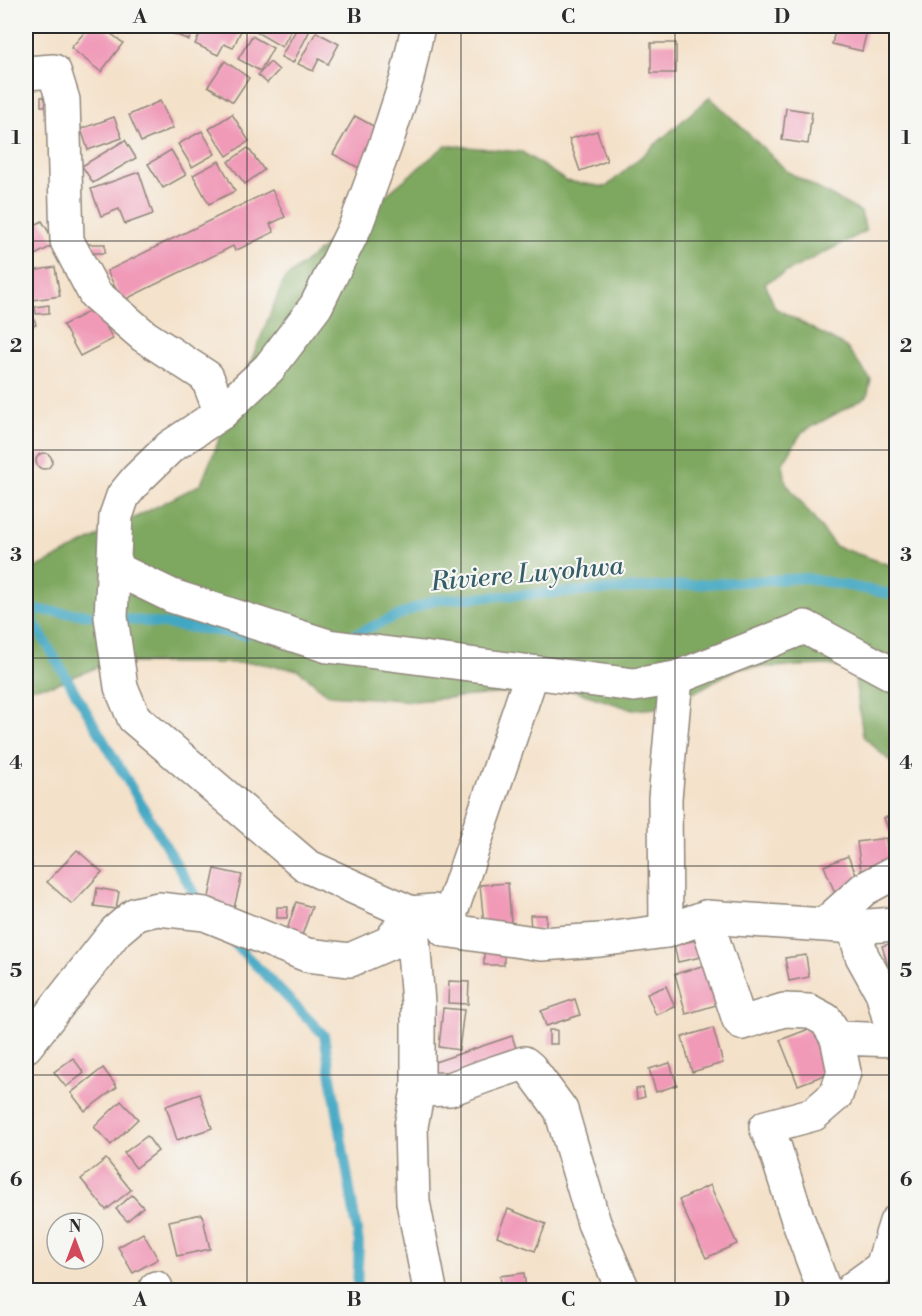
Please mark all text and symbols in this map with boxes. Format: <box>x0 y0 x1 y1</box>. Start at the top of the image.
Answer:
text: A <box>132 5 148 30</box>
text: B <box>346 5 362 30</box>
text: C <box>561 5 575 30</box>
text: D <box>774 5 790 30</box>
text: 1 <box>11 126 21 151</box>
text: 1 <box>901 126 911 151</box>
text: 2 <box>10 334 22 359</box>
text: 2 <box>900 334 912 359</box>
text: 3 <box>10 543 22 568</box>
text: 3 <box>900 543 912 568</box>
water label: Riviere Luyohwa <box>428 550 625 598</box>
text: 4 <box>9 751 23 776</box>
text: 4 <box>899 751 913 776</box>
text: 5 <box>10 959 22 984</box>
text: 5 <box>900 959 912 984</box>
text: 6 <box>10 1168 23 1193</box>
text: 6 <box>900 1168 913 1193</box>
north arrow <box>45 1211 105 1271</box>
text: N <box>69 1217 82 1237</box>
text: A <box>132 1288 148 1313</box>
text: B <box>346 1288 362 1313</box>
text: C <box>561 1288 575 1313</box>
text: D <box>774 1288 790 1313</box>

